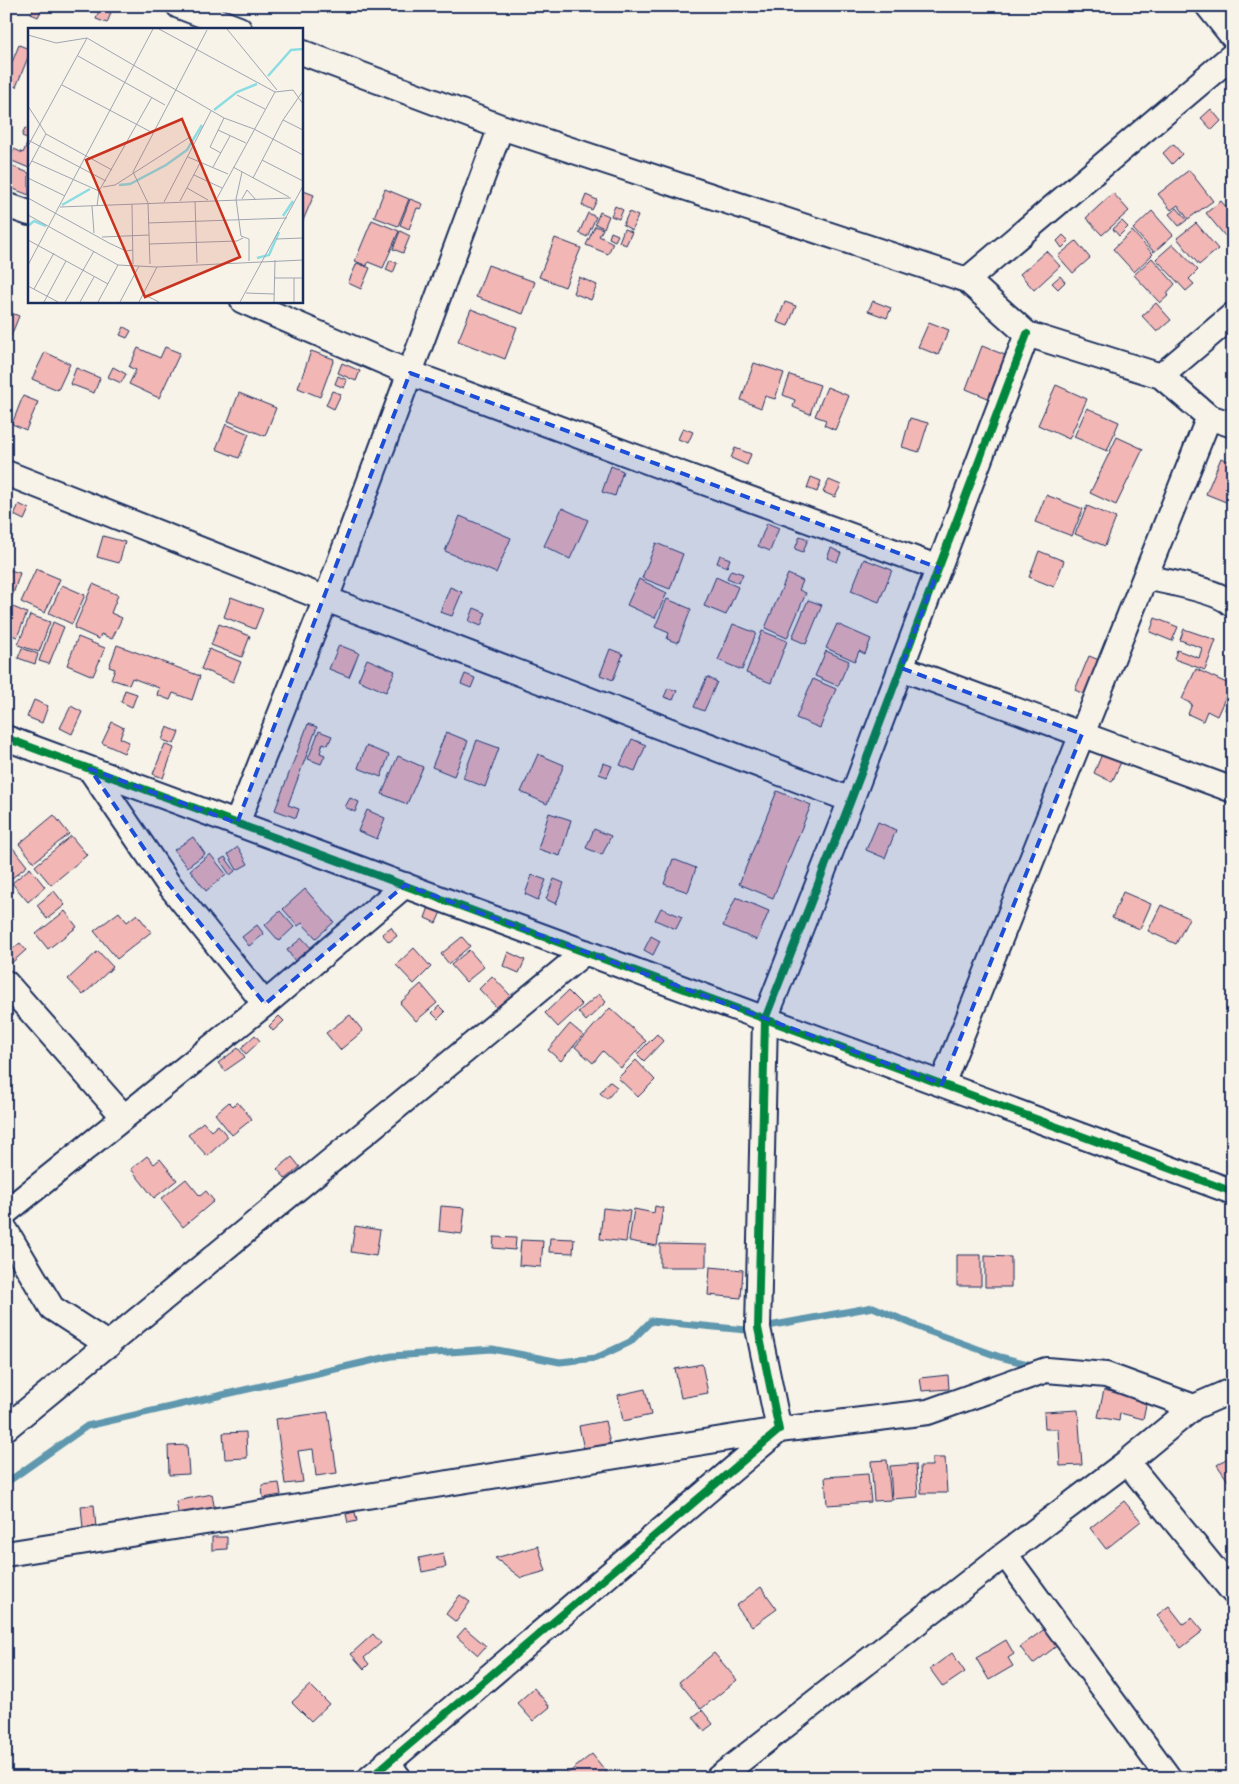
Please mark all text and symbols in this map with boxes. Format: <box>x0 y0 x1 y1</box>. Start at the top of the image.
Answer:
inset map <box>28 28 302 302</box>

